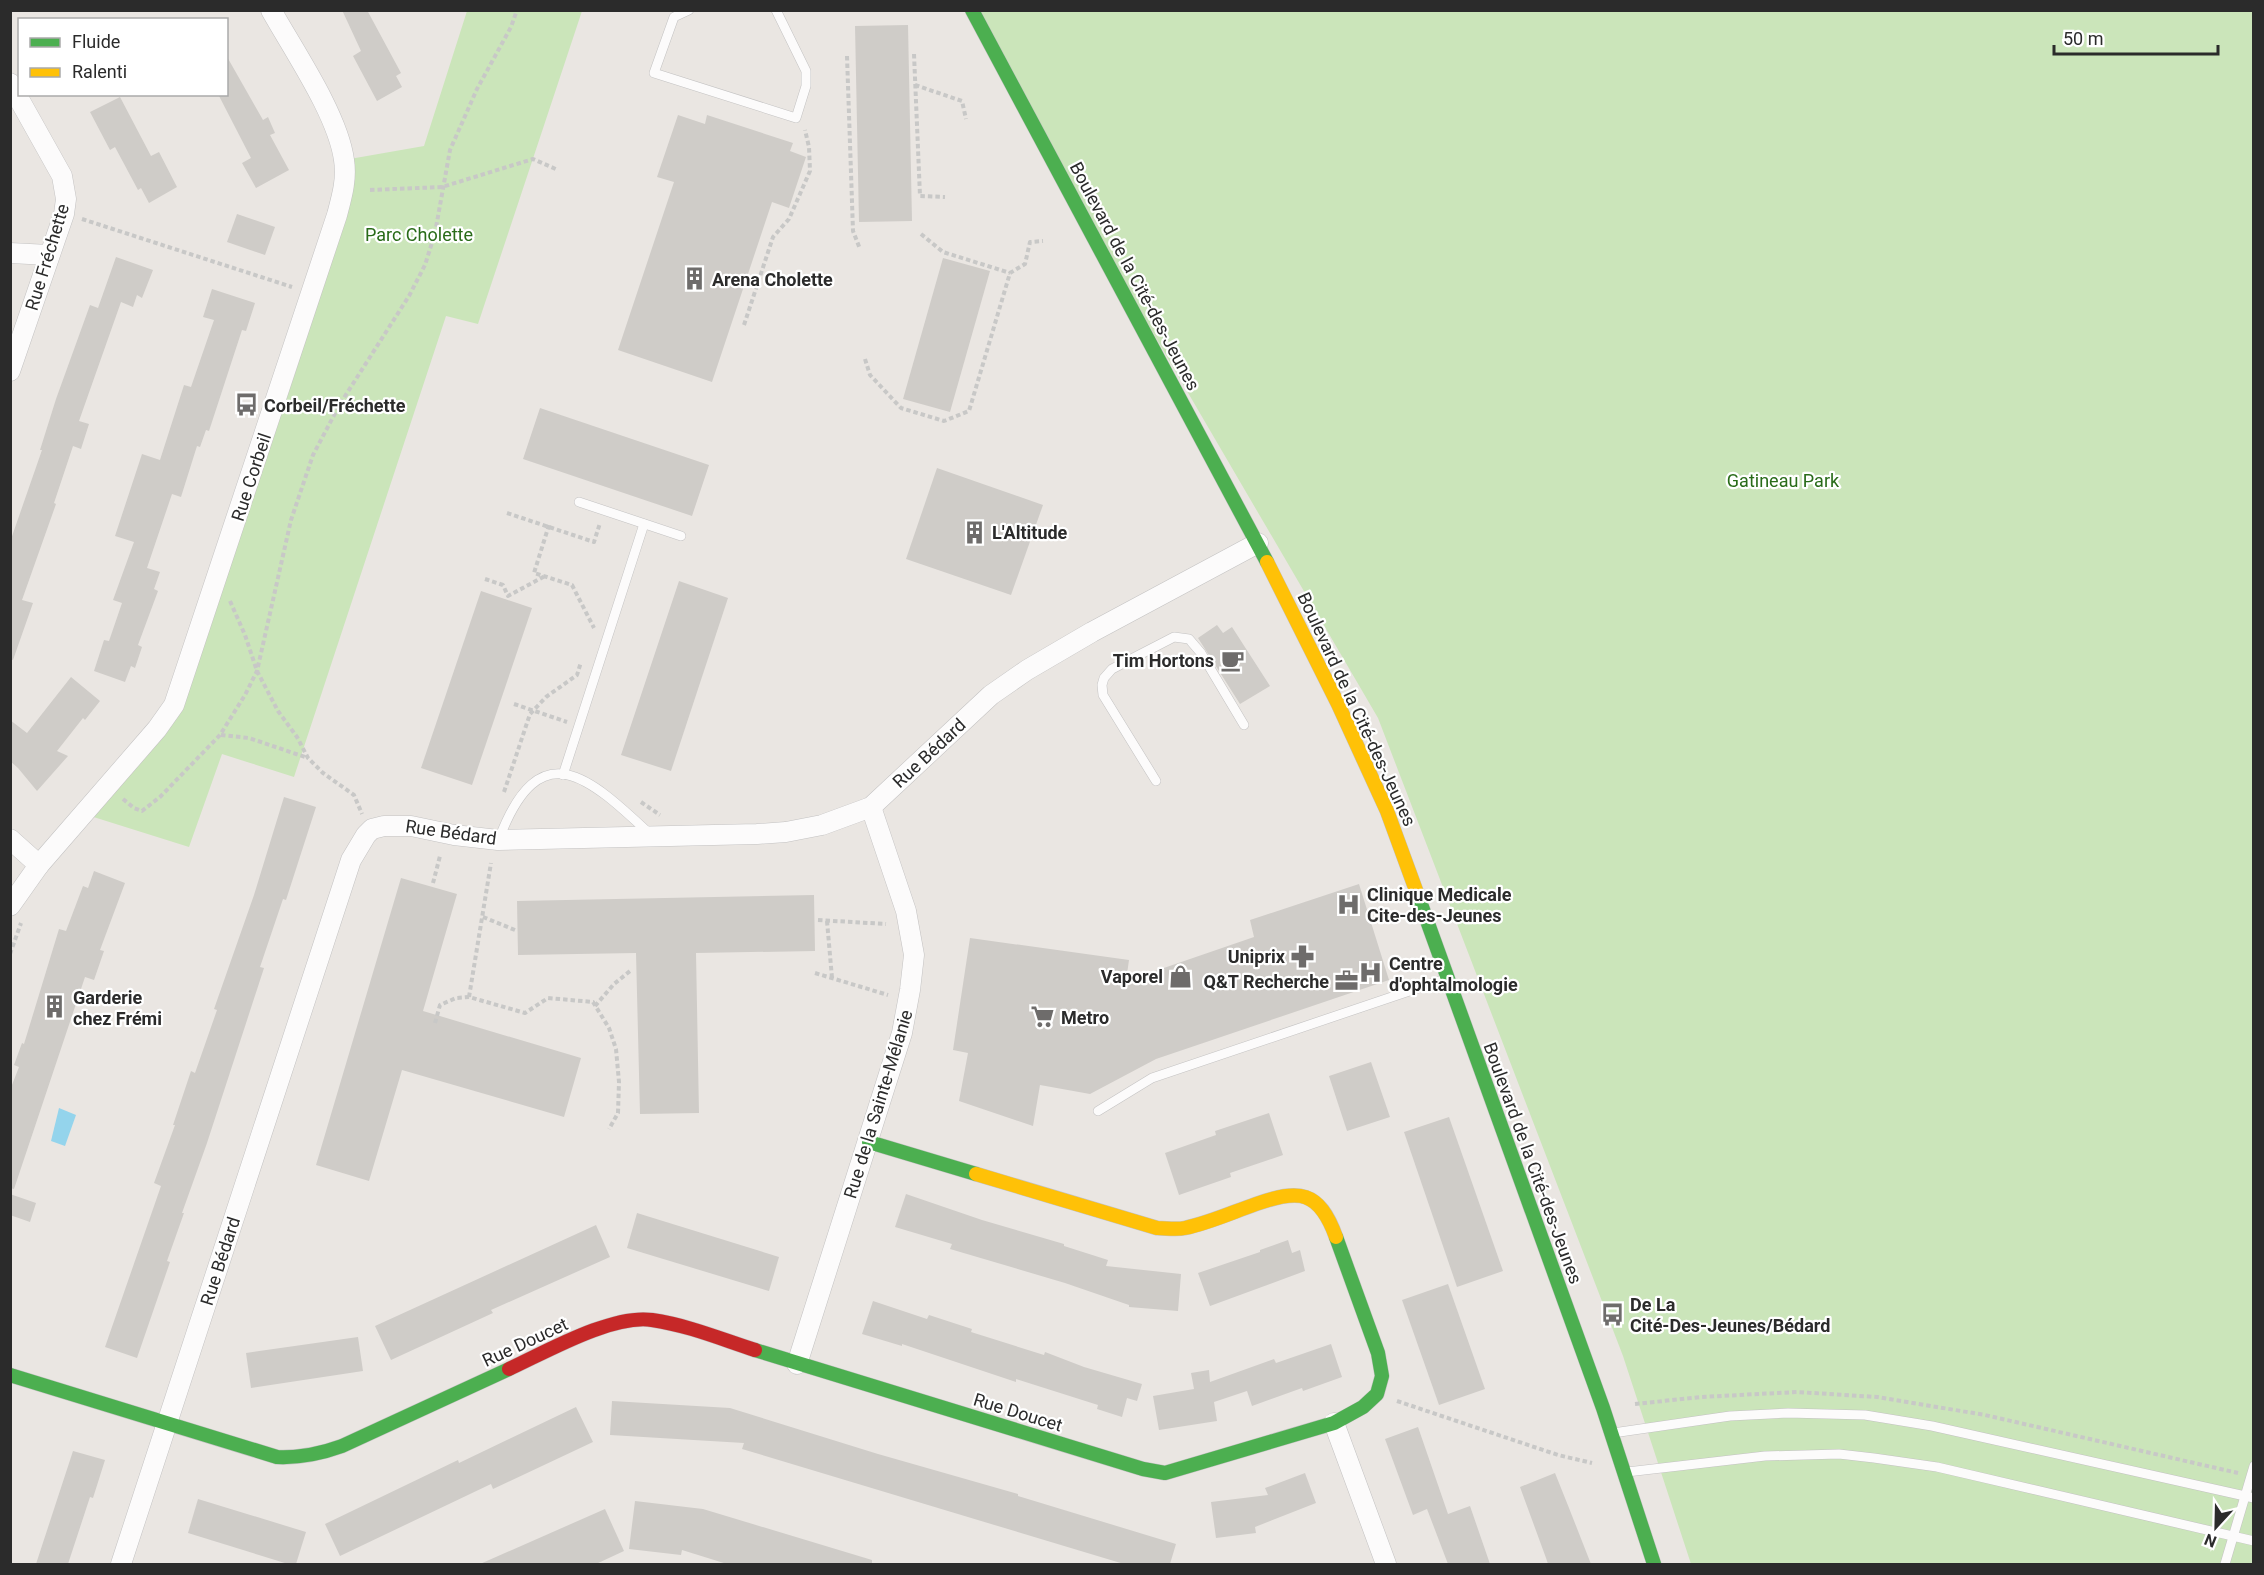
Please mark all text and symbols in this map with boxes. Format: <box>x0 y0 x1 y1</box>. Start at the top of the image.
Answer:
legend <box>18 18 228 96</box>
scale bar <box>2054 18 2218 56</box>
text: 50 m <box>2063 28 2103 49</box>
text: Fluide <box>72 31 120 52</box>
text: Ralenti <box>72 61 127 82</box>
street label: Boulevard de la Cité-des-Jeunes <box>1066 158 1204 394</box>
street label: Rue Fréchette <box>21 201 73 313</box>
park label: Parc Cholette <box>365 224 473 245</box>
building icon: Arena Cholette <box>681 266 707 292</box>
place label: Arena Cholette <box>712 269 833 290</box>
bus stop icon: Corbeil/Fréchette <box>233 392 259 418</box>
place label: Corbeil/Fréchette <box>264 395 406 416</box>
street label: Rue Corbeil <box>227 430 275 524</box>
park label: Gatineau Park <box>1727 470 1840 491</box>
building icon: L'Altitude <box>961 519 987 545</box>
place label: L'Altitude <box>992 522 1068 543</box>
street label: Boulevard de la Cité-des-Jeunes <box>1293 589 1421 829</box>
cafe icon: Tim Hortons <box>1219 647 1245 673</box>
place label: Tim Hortons <box>1113 650 1214 671</box>
street label: Rue Bédard <box>888 714 970 792</box>
street label: Rue Bédard <box>404 815 498 849</box>
place label: Clinique Medicale Cite-des-Jeunes <box>1367 884 1512 926</box>
hospital icon: Clinique Medicale Cite-des-Jeunes <box>1336 891 1362 917</box>
pharmacy icon: Uniprix <box>1290 943 1316 969</box>
place label: Uniprix <box>1228 946 1286 967</box>
place label: Centre d'ophtalmologie <box>1389 953 1518 995</box>
hospital icon: Centre d'ophtalmologie <box>1358 960 1384 986</box>
shop icon: Vaporel <box>1168 963 1194 989</box>
place label: Vaporel <box>1101 966 1163 987</box>
office icon: Q&T Recherche <box>1334 968 1360 994</box>
place label: Q&T Recherche <box>1204 971 1329 992</box>
place label: Garderie chez Frémi <box>73 987 162 1029</box>
building icon: Garderie chez Frémi <box>42 994 68 1020</box>
supermarket icon: Metro <box>1030 1004 1056 1030</box>
street label: Rue de la Sainte-Mélanie <box>839 1007 917 1201</box>
place label: Metro <box>1061 1007 1109 1028</box>
street label: Boulevard de la Cité-des-Jeunes <box>1479 1039 1587 1287</box>
street label: Rue Bédard <box>196 1214 244 1308</box>
place label: De La Cité-Des-Jeunes/Bédard <box>1630 1294 1830 1336</box>
bus stop icon: De La Cité-Des-Jeunes/Bédard <box>1599 1301 1625 1327</box>
street label: Rue Doucet <box>479 1313 571 1371</box>
street label: Rue Doucet <box>971 1389 1065 1436</box>
north arrow <box>2186 1497 2246 1557</box>
text: N <box>2202 1530 2219 1551</box>

